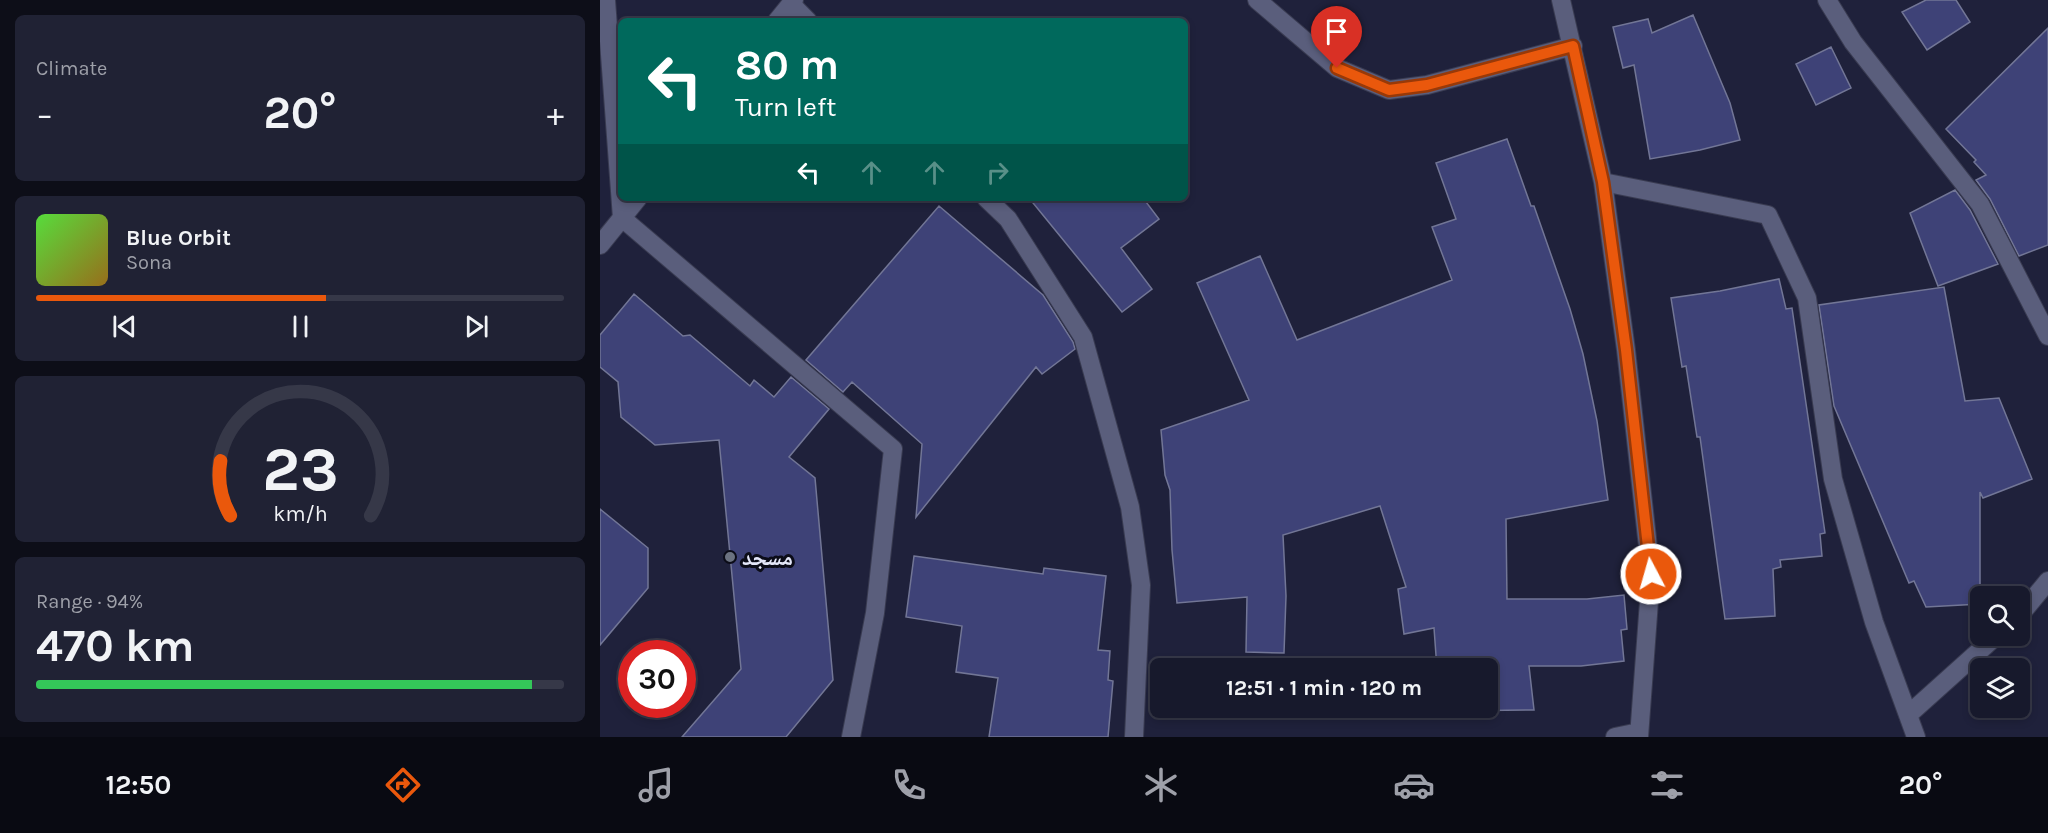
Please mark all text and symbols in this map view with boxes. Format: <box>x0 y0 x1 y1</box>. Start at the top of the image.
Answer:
pin <box>1311 6 1362 68</box>
icon: arrive <box>1320 15 1353 48</box>
text: 80 m <box>735 40 839 90</box>
icon: left <box>636 42 714 120</box>
text: Climate <box>36 57 107 80</box>
text: 20° <box>263 87 337 139</box>
text: Turn left <box>735 91 836 123</box>
text: − <box>36 95 53 133</box>
text: + <box>547 95 564 133</box>
icon: left <box>792 156 825 189</box>
icon: ahead <box>855 156 888 189</box>
icon: ahead <box>918 156 951 189</box>
icon: right <box>981 156 1014 189</box>
text: Blue Orbit <box>126 225 231 251</box>
text: Sona <box>126 251 172 274</box>
icon: previous <box>108 310 141 343</box>
icon: pause <box>284 310 317 343</box>
icon: next <box>460 310 493 343</box>
text: 23 <box>262 433 338 506</box>
text: km/h <box>273 501 327 526</box>
position arrow <box>1619 542 1683 606</box>
place label: مسجد <box>742 545 793 571</box>
marker: مسجد <box>723 550 737 564</box>
map controls <box>1970 586 2030 718</box>
button: search <box>1970 586 2030 646</box>
text: Range · 94% <box>36 590 143 613</box>
text: 470 km <box>36 620 194 672</box>
speed limit sign: 30 <box>618 640 696 718</box>
button: layers <box>1970 658 2030 718</box>
text: 12:51 · 1 min · 120 m <box>1226 675 1422 701</box>
icon: directions <box>382 764 424 806</box>
icon: music <box>635 764 677 806</box>
icon: phone <box>888 764 930 806</box>
icon: climate <box>1140 764 1182 806</box>
icon: car <box>1393 764 1435 806</box>
icon: filters <box>1646 764 1688 806</box>
text: 12:50 <box>105 769 171 801</box>
text: 20° <box>1899 769 1943 801</box>

